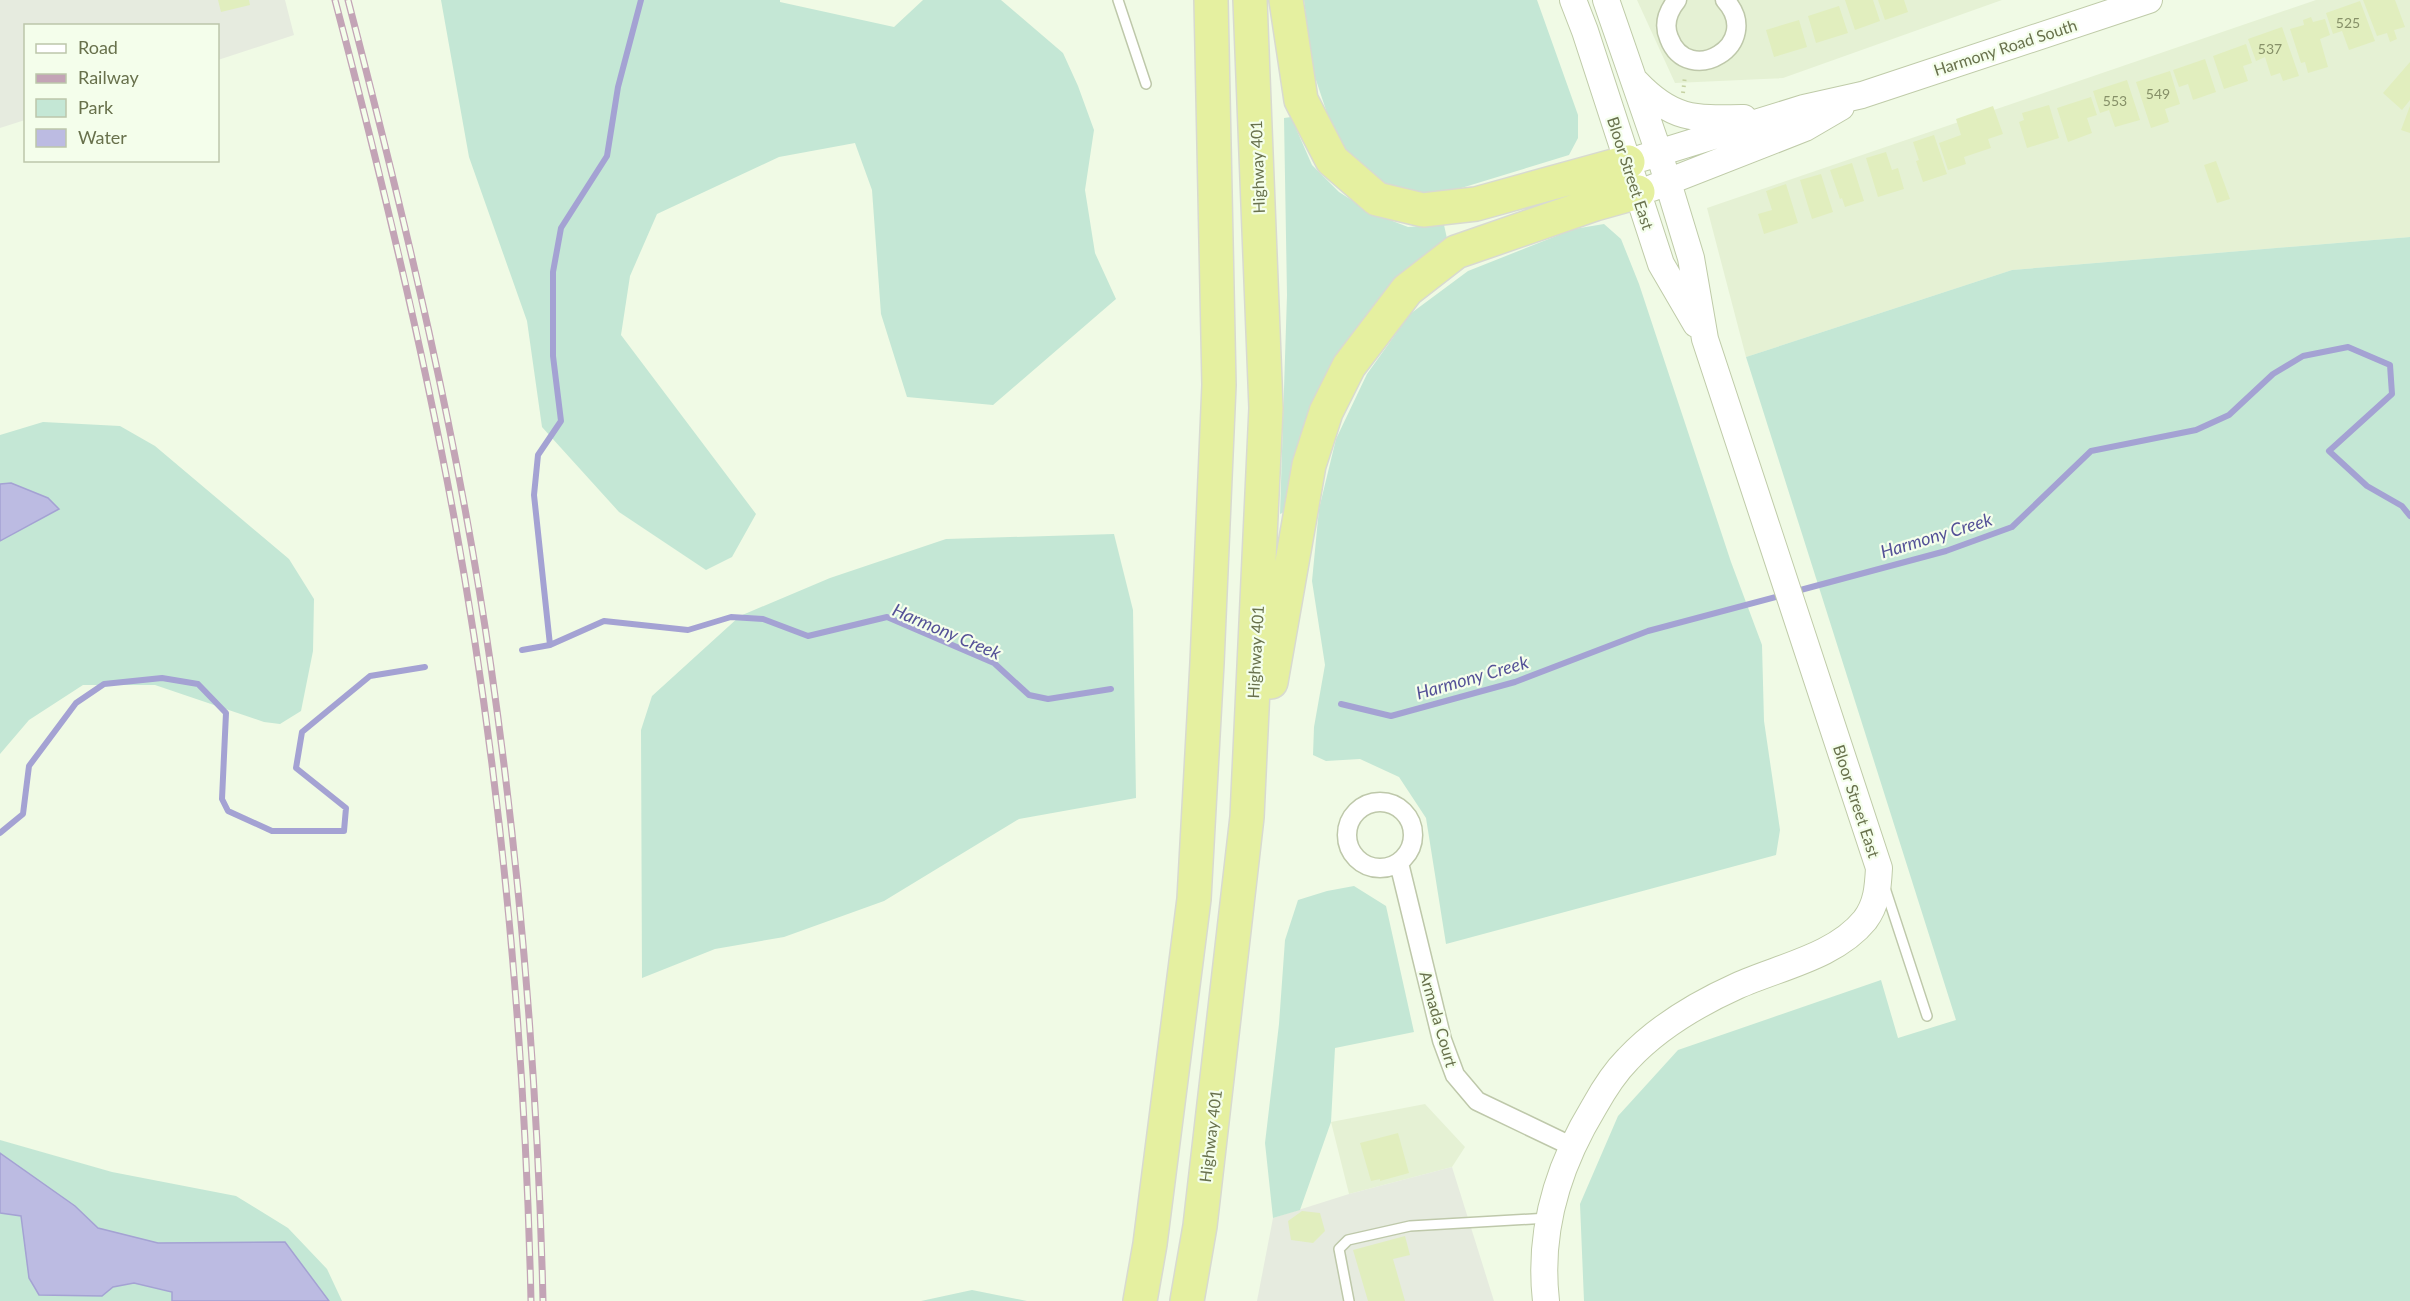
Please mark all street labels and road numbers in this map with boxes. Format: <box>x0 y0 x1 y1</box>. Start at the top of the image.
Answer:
street label: Harmony Road South <box>1931 15 2079 79</box>
street label: Bloor Street East <box>1604 114 1658 232</box>
street label: Highway 401 <box>1246 120 1268 214</box>
street label: Highway 401 <box>1243 605 1267 699</box>
street label: Bloor Street East <box>1830 742 1884 860</box>
street label: Armada Court <box>1416 969 1462 1069</box>
street label: Highway 401 <box>1195 1089 1225 1183</box>

